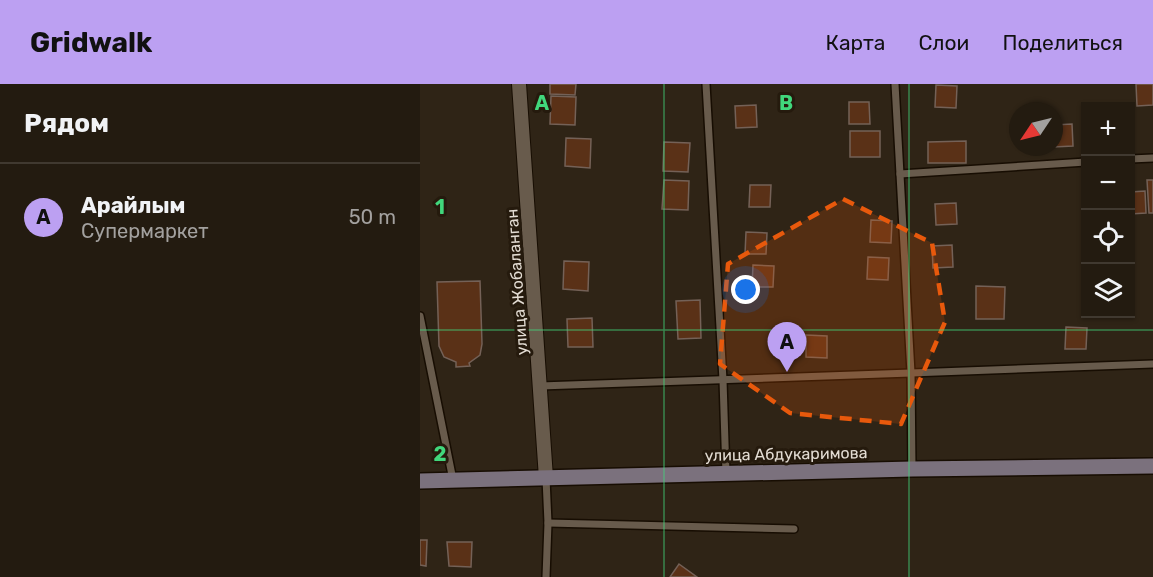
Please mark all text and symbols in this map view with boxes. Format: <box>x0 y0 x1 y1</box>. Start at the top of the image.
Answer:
text: Gridwalk <box>30 26 152 59</box>
text: Карта <box>825 30 885 55</box>
text: Слои <box>918 30 969 55</box>
text: Поделиться <box>1002 30 1123 55</box>
text: A <box>535 91 550 115</box>
text: B <box>779 91 793 115</box>
north arrow <box>1009 102 1063 156</box>
map controls <box>1081 102 1135 318</box>
button: + <box>1081 102 1135 156</box>
text: Рядом <box>24 108 109 139</box>
button: − <box>1081 156 1135 210</box>
text: Арайлым <box>81 192 185 219</box>
text: 1 <box>435 195 445 219</box>
text: A <box>36 205 51 229</box>
text: 50 m <box>349 205 396 229</box>
street label: улица Жобаланган <box>502 208 532 356</box>
button: locate <box>1081 210 1135 264</box>
text: Супермаркет <box>81 219 209 243</box>
button: layers <box>1081 264 1135 318</box>
your location <box>731 275 760 304</box>
pin: A <box>768 322 806 372</box>
text: 2 <box>434 442 447 466</box>
street label: улица Абдукаримова <box>704 443 868 465</box>

